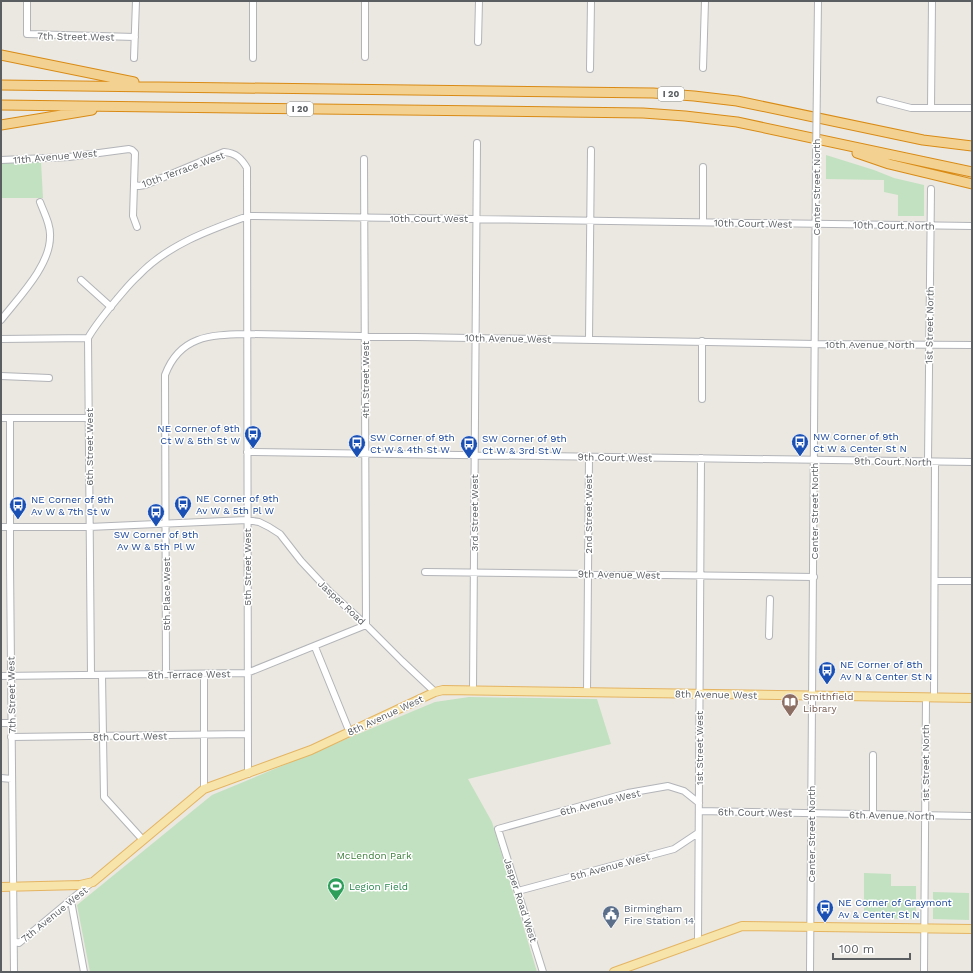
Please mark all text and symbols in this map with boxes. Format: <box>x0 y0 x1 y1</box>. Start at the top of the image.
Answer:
street label: 7th Street West <box>37 30 115 43</box>
road number: I 20 <box>658 87 684 101</box>
road number: I 20 <box>287 102 313 116</box>
street label: Center Street North <box>811 139 822 235</box>
street label: 11th Avenue West <box>13 147 98 166</box>
street label: 10th Terrace West <box>140 149 227 190</box>
street label: 10th Court West <box>390 213 469 224</box>
street label: 10th Court West <box>714 217 793 230</box>
street label: 10th Court North <box>853 219 935 232</box>
street label: 1st Street North <box>923 286 936 364</box>
street label: 10th Avenue West <box>465 332 552 345</box>
street label: 10th Avenue North <box>825 339 915 350</box>
street label: 4th Street West <box>360 340 371 419</box>
street label: 6th Street West <box>84 407 95 486</box>
place label: NE Corner of 9th Ct W & 5th St W <box>157 423 240 446</box>
bus stop icon: NE Corner of 9th Ct W & 5th St W <box>243 424 263 449</box>
place label: NW Corner of 9th Ct W & Center St N <box>813 431 907 454</box>
place label: SW Corner of 9th Ct W & 4th St W <box>370 432 455 455</box>
bus stop icon: NW Corner of 9th Ct W & Center St N <box>790 432 810 457</box>
bus stop icon: SW Corner of 9th Ct W & 4th St W <box>347 433 367 458</box>
place label: SW Corner of 9th Ct W & 3rd St W <box>482 433 567 456</box>
bus stop icon: SW Corner of 9th Ct W & 3rd St W <box>459 434 479 459</box>
street label: 9th Court West <box>578 451 653 464</box>
street label: 9th Court North <box>854 455 932 468</box>
street label: Center Street North <box>809 463 820 559</box>
street label: 2nd Street West <box>583 473 594 554</box>
street label: 3rd Street West <box>469 474 480 552</box>
place label: NE Corner of 9th Av W & 5th Pl W <box>196 493 279 516</box>
place label: NE Corner of 9th Av W & 7th St W <box>31 494 114 517</box>
bus stop icon: NE Corner of 9th Av W & 5th Pl W <box>173 494 193 519</box>
bus stop icon: NE Corner of 9th Av W & 7th St W <box>8 495 28 520</box>
bus stop icon: SW Corner of 9th Av W & 5th Pl W <box>146 502 166 527</box>
street label: 5th Street West <box>242 528 253 606</box>
place label: SW Corner of 9th Av W & 5th Pl W <box>114 529 198 552</box>
street label: 5th Place West <box>161 556 172 631</box>
street label: 9th Avenue West <box>578 568 661 581</box>
street label: Jasper Road <box>316 578 367 627</box>
street label: 7th Street West <box>5 656 18 734</box>
place label: NE Corner of 8th Av N & Center St N <box>840 659 932 682</box>
bus stop icon: NE Corner of 8th Av N & Center St N <box>817 660 837 685</box>
street label: 8th Terrace West <box>147 668 231 681</box>
street label: 8th Avenue West <box>675 688 758 701</box>
place label: Smithfield Library <box>803 691 854 714</box>
library icon: Smithfield Library <box>780 692 800 717</box>
street label: 8th Avenue West <box>345 693 426 738</box>
street label: 1st Street West <box>694 710 705 785</box>
street label: 1st Street North <box>920 724 931 802</box>
street label: 8th Court West <box>93 730 168 743</box>
street label: Center Street North <box>806 786 817 882</box>
street label: 6th Avenue West <box>559 787 642 818</box>
street label: 6th Court West <box>718 806 793 819</box>
street label: 6th Avenue North <box>849 809 935 822</box>
park label: McLendon Park <box>336 850 412 861</box>
street label: 5th Avenue West <box>569 850 652 882</box>
street label: Jasper Road West <box>502 857 540 944</box>
sports icon: Legion Field <box>326 876 346 901</box>
place label: Legion Field <box>349 881 408 892</box>
street label: 7th Avenue West <box>19 884 90 944</box>
place label: NE Corner of Graymont Av & Center St N <box>838 897 952 920</box>
bus stop icon: NE Corner of Graymont Av & Center St N <box>815 898 835 923</box>
place label: Birmingham Fire Station 14 <box>624 903 694 926</box>
public building icon: Birmingham Fire Station 14 <box>601 904 621 929</box>
scale bar <box>833 935 910 961</box>
text: 100 m <box>839 942 874 956</box>

